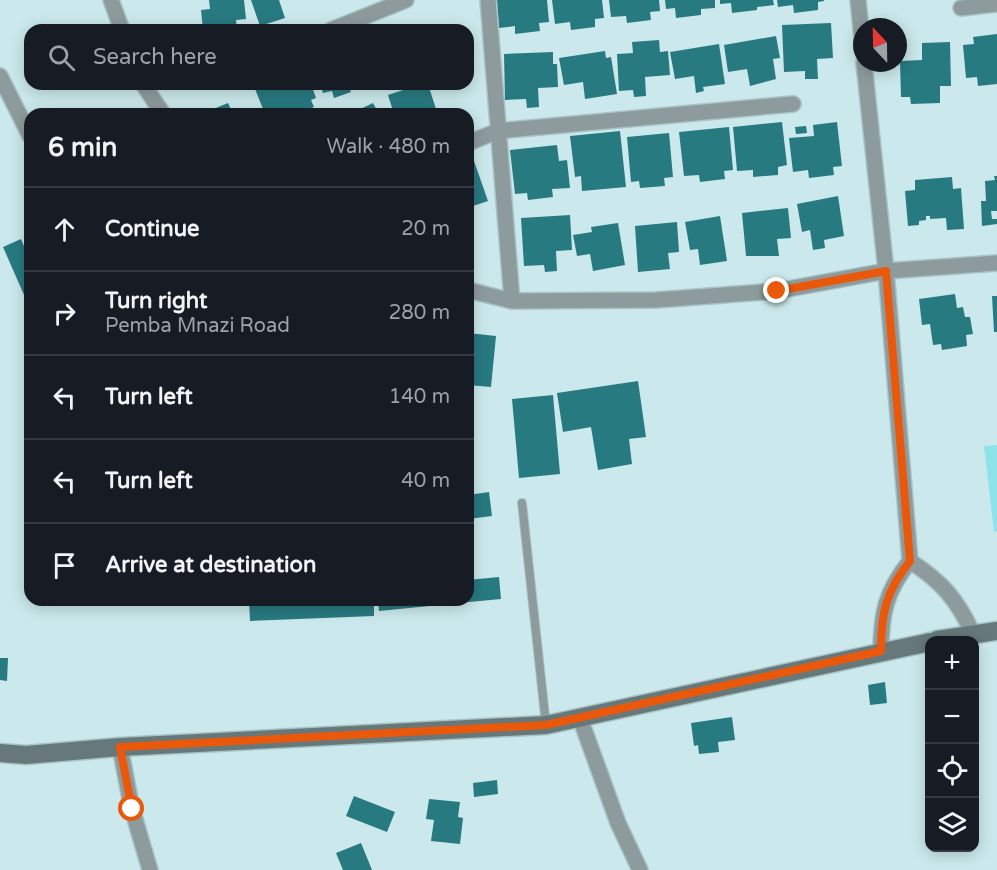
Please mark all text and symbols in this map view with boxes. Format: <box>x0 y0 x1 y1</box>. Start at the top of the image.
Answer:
north arrow <box>853 18 907 72</box>
search box <box>24 24 474 90</box>
icon: search <box>45 41 78 74</box>
text: Search here <box>93 44 217 70</box>
text: 6 min <box>48 132 117 163</box>
text: Walk · 480 m <box>327 135 450 159</box>
icon: ahead <box>48 213 81 246</box>
text: Continue <box>105 216 200 242</box>
text: 20 m <box>401 217 450 241</box>
route end <box>763 277 789 303</box>
text: Turn right <box>105 288 207 314</box>
icon: right <box>48 297 81 330</box>
text: 280 m <box>389 301 450 325</box>
text: Pemba Mnazi Road <box>105 314 290 338</box>
icon: left <box>48 381 81 414</box>
text: Turn left <box>105 384 193 410</box>
text: 140 m <box>389 385 450 409</box>
icon: left <box>48 465 81 498</box>
text: Turn left <box>105 468 193 494</box>
text: 40 m <box>401 469 450 493</box>
icon: arrive <box>48 549 81 582</box>
text: Arrive at destination <box>105 552 316 578</box>
map controls <box>925 636 979 852</box>
button: + <box>925 636 979 690</box>
button: − <box>925 690 979 744</box>
button: locate <box>925 744 979 798</box>
route start <box>118 795 144 821</box>
button: layers <box>925 798 979 852</box>

